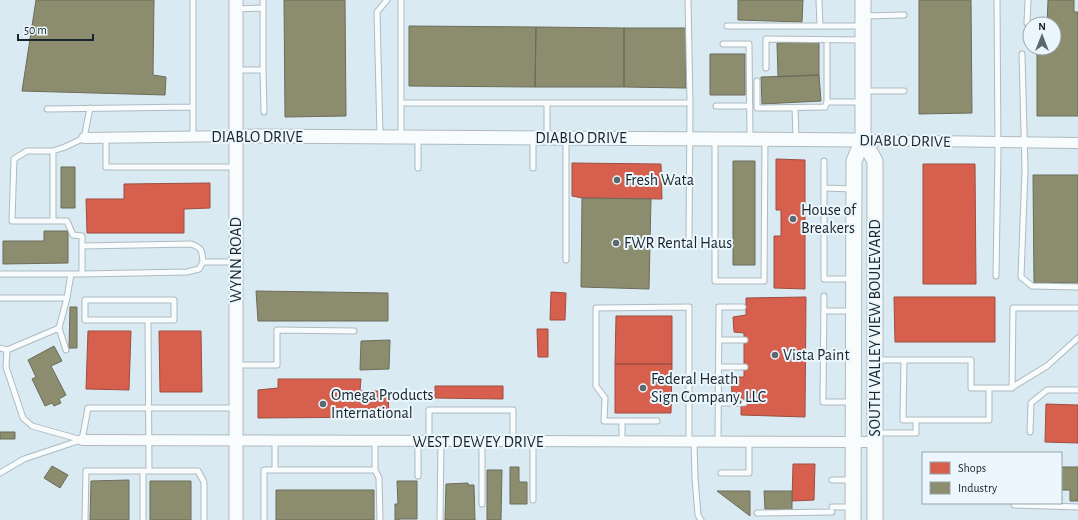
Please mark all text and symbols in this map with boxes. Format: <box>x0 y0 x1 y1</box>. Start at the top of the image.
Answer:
scale bar <box>18 16 93 42</box>
north arrow <box>1022 16 1062 56</box>
text: N <box>1038 21 1046 32</box>
text: 50 m <box>24 24 47 36</box>
street label: DIABLO DRIVE <box>211 129 303 145</box>
street label: DIABLO DRIVE <box>535 130 627 146</box>
street label: DIABLO DRIVE <box>859 132 951 150</box>
place label: Fresh Wata <box>625 172 694 188</box>
marker: Fresh Wata <box>612 175 622 185</box>
place label: House of Breakers <box>801 202 857 236</box>
marker: House of Breakers <box>788 214 798 224</box>
street label: WYNN ROAD <box>228 217 244 303</box>
street label: SOUTH VALLEY VIEW BOULEVARD <box>867 219 883 437</box>
place label: FWR Rental Haus <box>624 235 732 251</box>
marker: FWR Rental Haus <box>611 238 621 248</box>
place label: Vista Paint <box>783 347 849 363</box>
marker: Vista Paint <box>770 350 780 360</box>
place label: Federal Heath Sign Company, LLC <box>651 371 766 406</box>
marker: Federal Heath Sign Company, LLC <box>638 383 648 393</box>
place label: Omega Products International <box>331 387 434 421</box>
marker: Omega Products International <box>318 399 328 409</box>
street label: WEST DEWEY DRIVE <box>413 434 544 450</box>
legend <box>922 452 1062 504</box>
text: Shops <box>958 462 986 474</box>
text: Industry <box>958 482 997 495</box>

